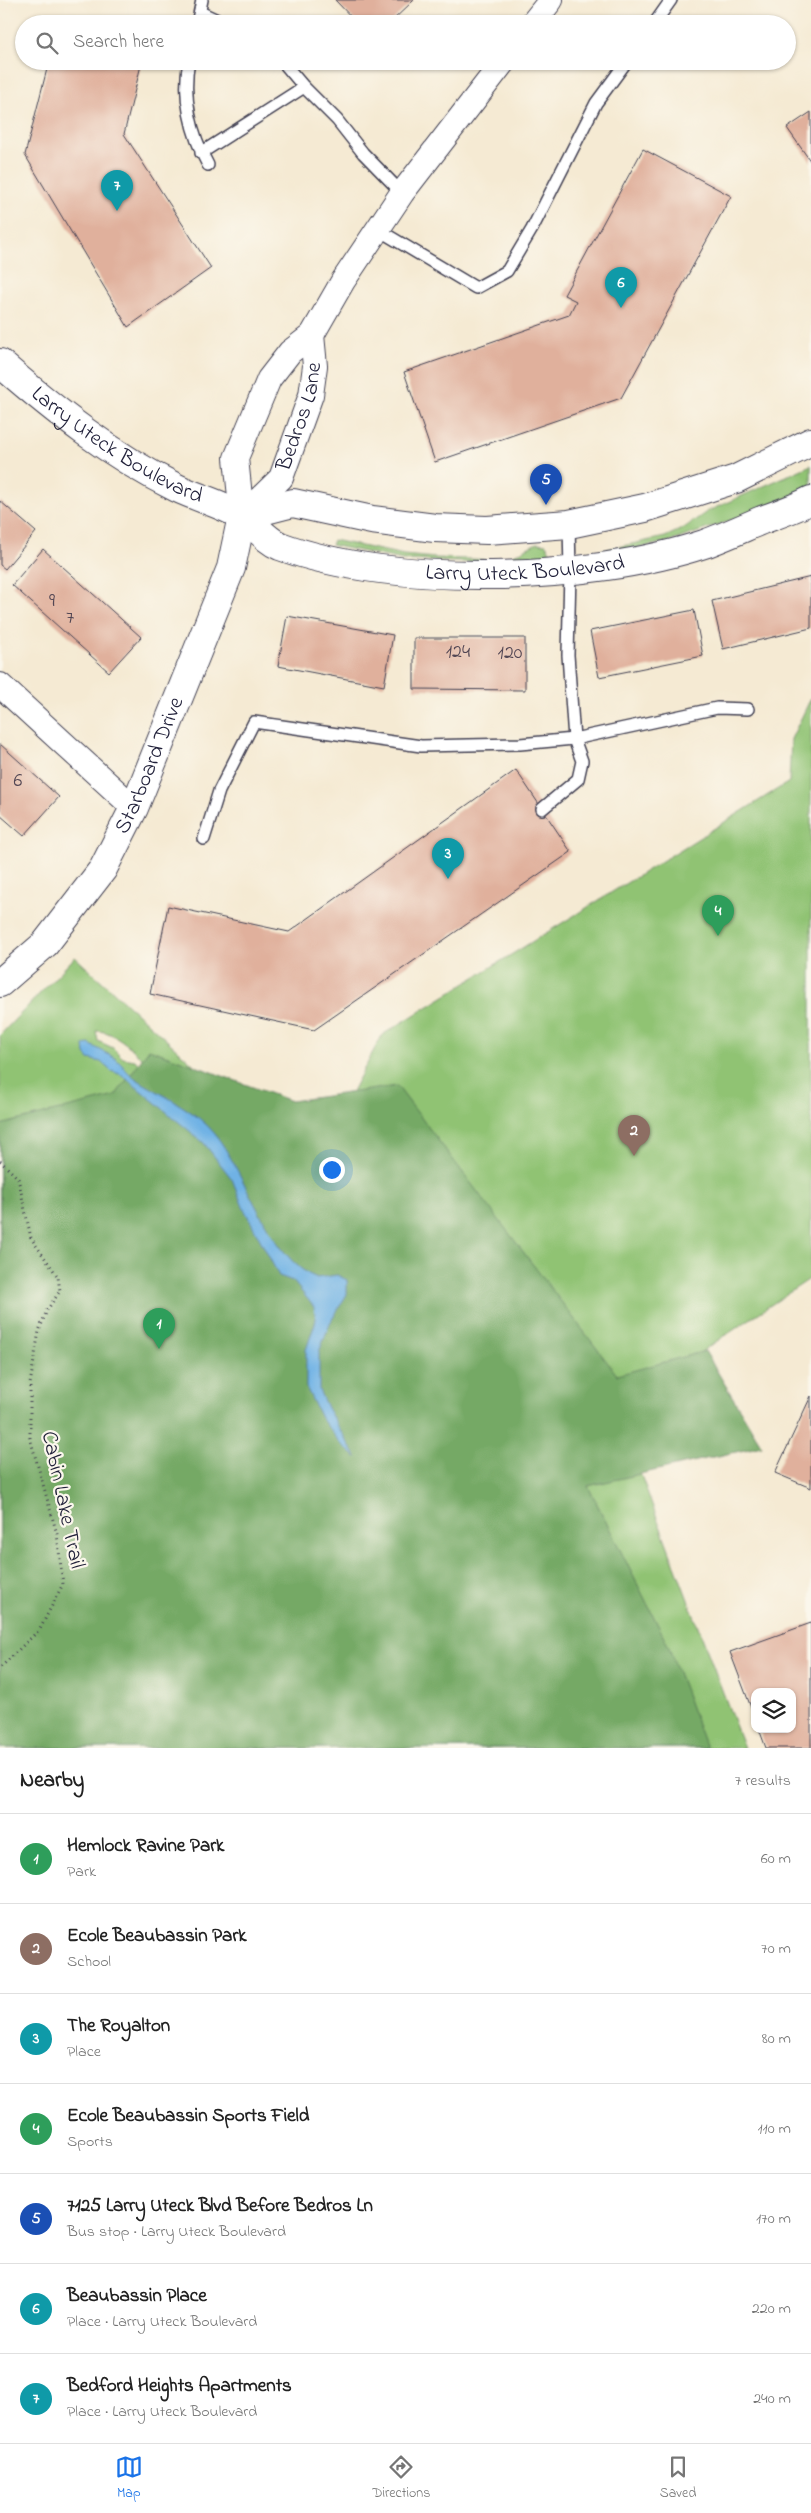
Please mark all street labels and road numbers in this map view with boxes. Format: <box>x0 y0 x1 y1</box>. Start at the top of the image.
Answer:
street label: Bedros Lane <box>268 360 331 477</box>
street label: Larry Uteck Boulevard <box>24 379 207 513</box>
street label: Larry Uteck Boulevard <box>424 548 627 592</box>
street label: Starboard Drive <box>107 692 193 840</box>
street label: Cabin Lake Trail <box>32 1428 92 1572</box>

